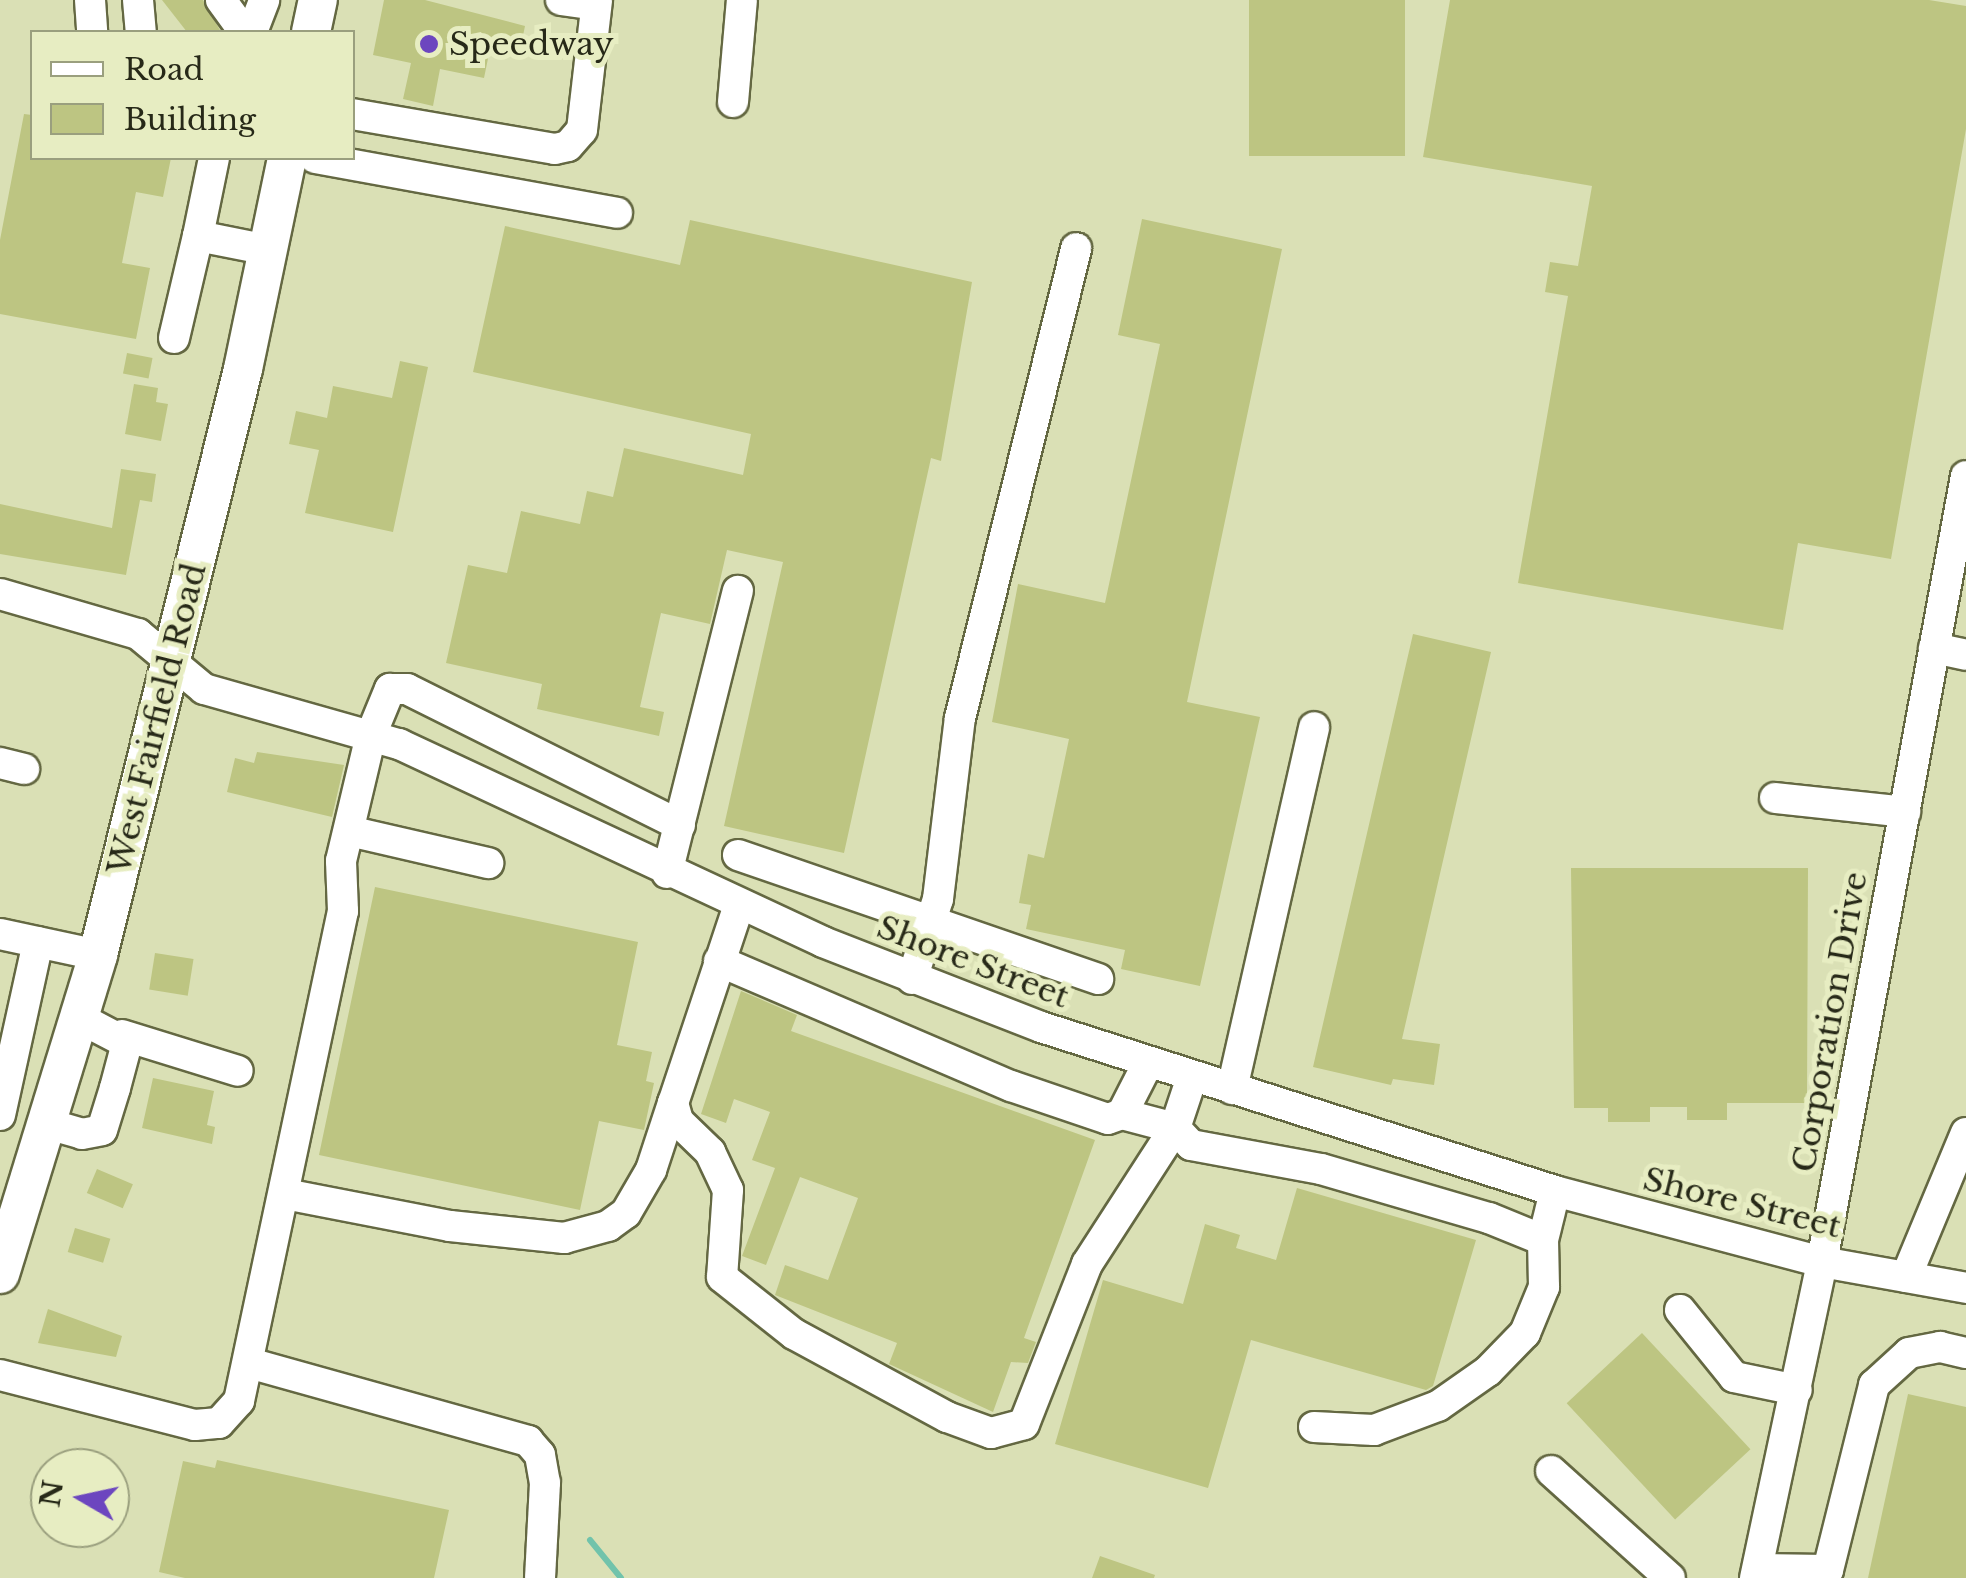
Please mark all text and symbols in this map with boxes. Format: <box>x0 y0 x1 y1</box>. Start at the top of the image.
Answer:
place label: Speedway <box>449 25 614 63</box>
legend <box>30 30 355 160</box>
marker: Speedway <box>418 33 440 55</box>
text: Road <box>124 51 204 88</box>
text: Building <box>124 101 256 138</box>
street label: West Fairfield Road <box>100 560 214 878</box>
street label: Corporation Drive <box>1785 869 1875 1175</box>
street label: Shore Street <box>872 908 1074 1016</box>
street label: Shore Street <box>1639 1160 1845 1246</box>
north arrow <box>30 1448 130 1548</box>
text: N <box>33 1478 71 1509</box>

